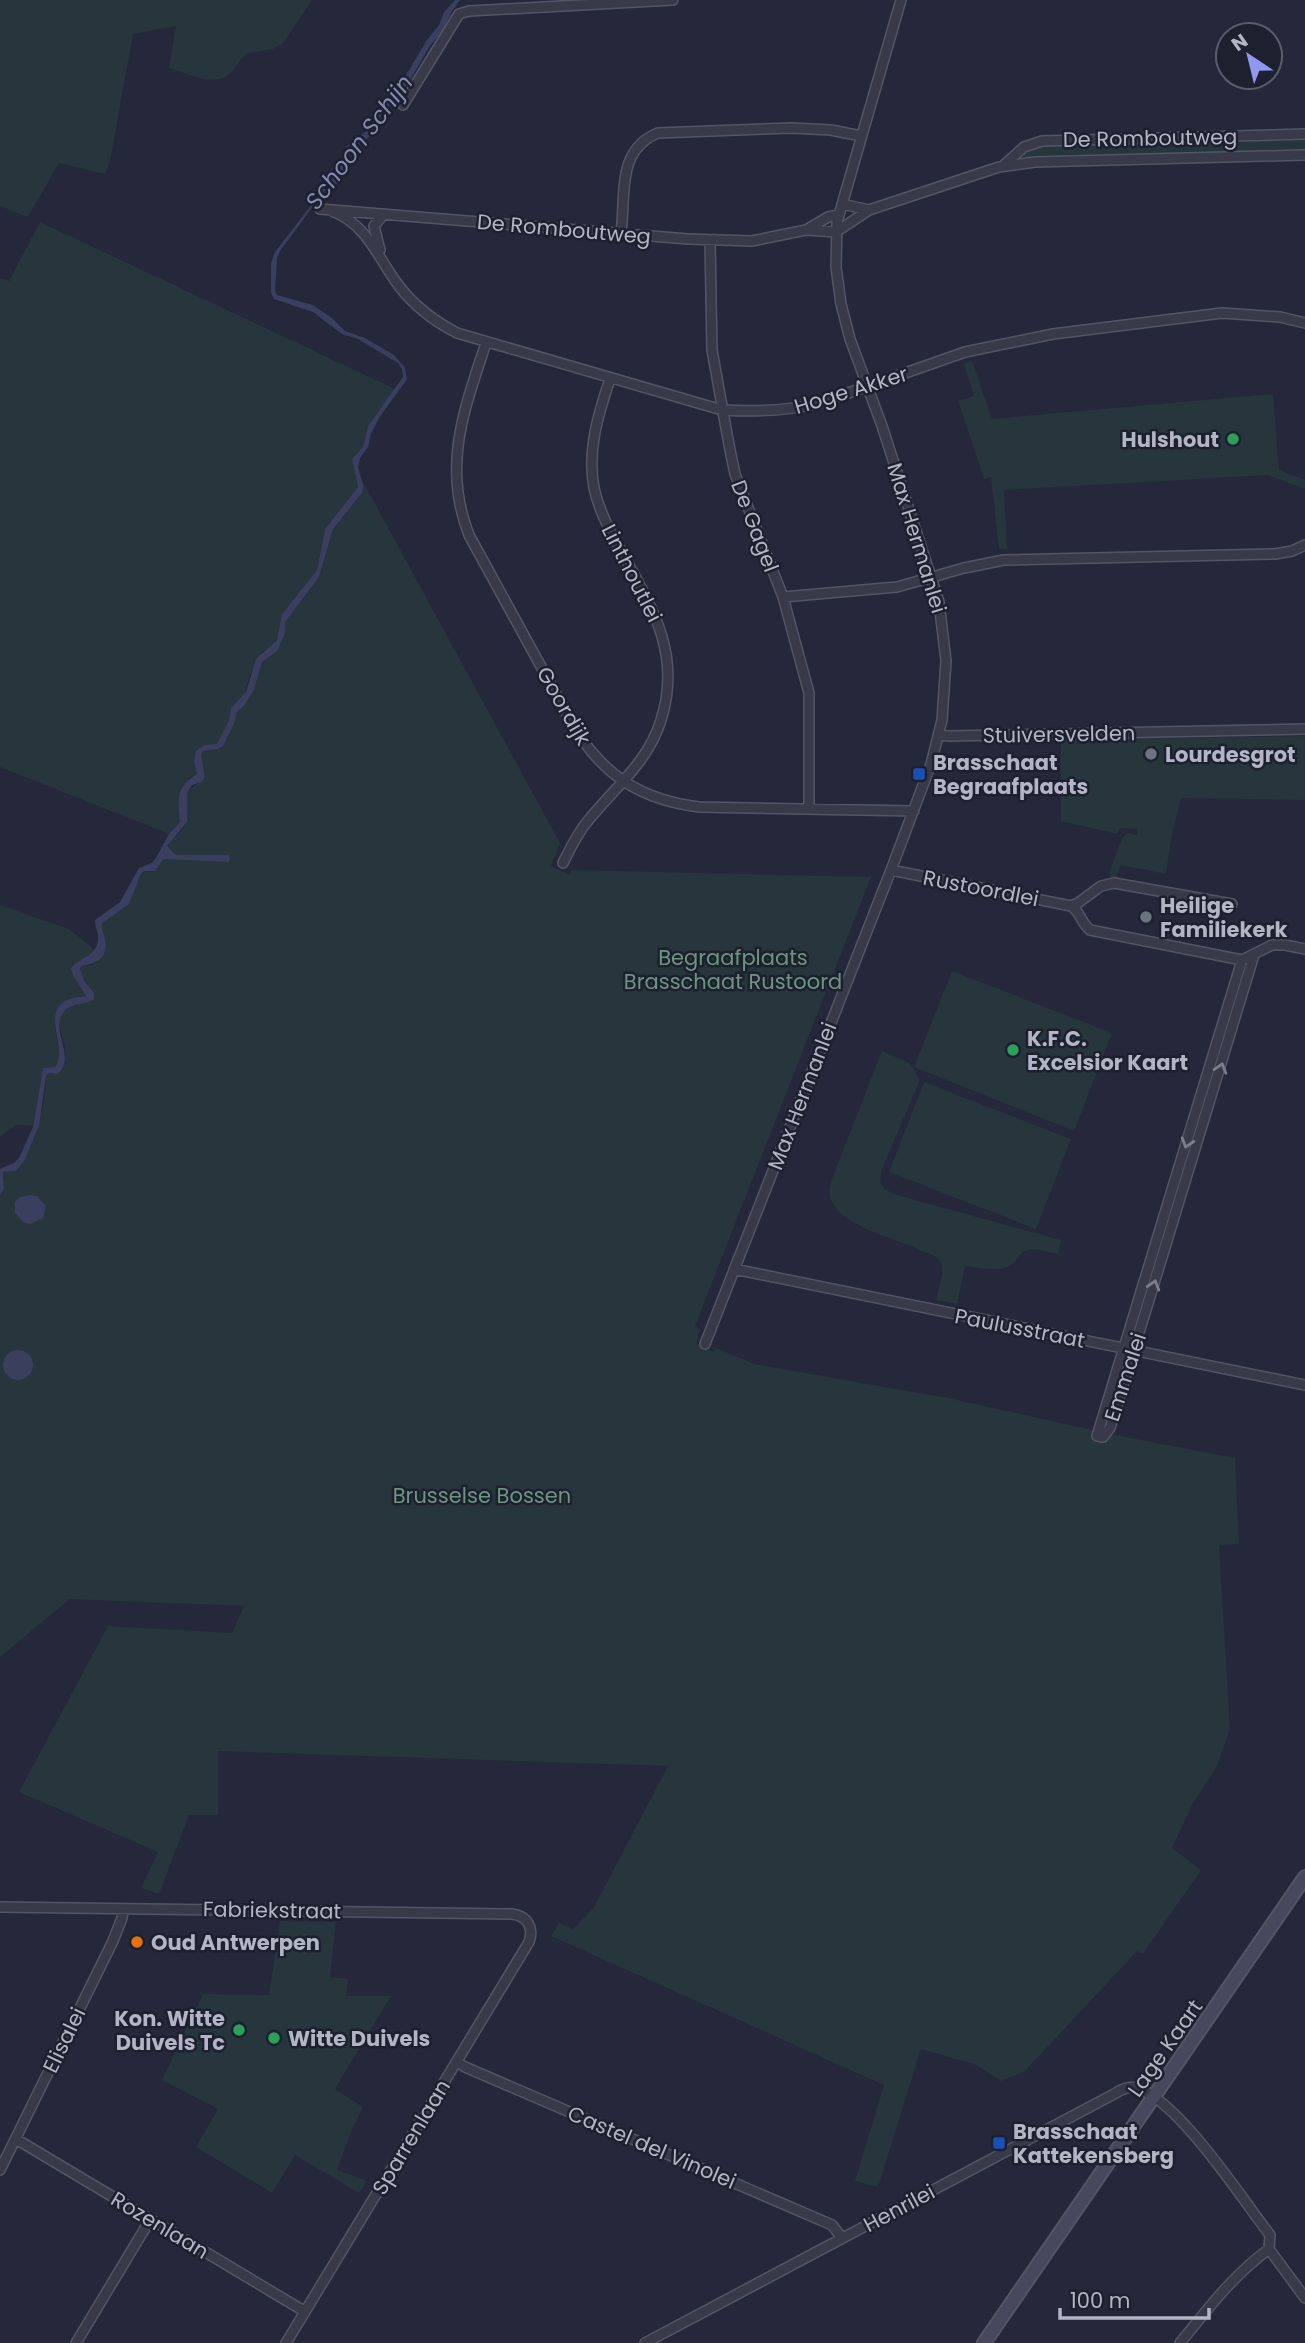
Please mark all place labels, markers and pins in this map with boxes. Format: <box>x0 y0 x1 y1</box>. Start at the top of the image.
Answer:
place label: Hulshout <box>1121 425 1219 454</box>
marker: Hulshout <box>1225 431 1241 447</box>
place label: Lourdesgrot <box>1165 740 1296 769</box>
marker: Lourdesgrot <box>1143 746 1159 762</box>
place label: Brasschaat Begraafplaats <box>933 748 1088 801</box>
marker: Brasschaat Begraafplaats <box>911 766 927 782</box>
place label: Heilige Familiekerk <box>1160 891 1287 944</box>
marker: Heilige Familiekerk <box>1138 909 1154 925</box>
place label: K.F.C. Excelsior Kaart <box>1027 1024 1188 1077</box>
marker: K.F.C. Excelsior Kaart <box>1005 1042 1021 1058</box>
place label: Oud Antwerpen <box>151 1928 320 1957</box>
marker: Oud Antwerpen <box>129 1934 145 1950</box>
place label: Kon. Witte Duivels Tc <box>114 2004 225 2057</box>
marker: Kon. Witte Duivels Tc <box>231 2022 247 2038</box>
place label: Witte Duivels <box>288 2024 430 2053</box>
marker: Witte Duivels <box>266 2030 282 2046</box>
place label: Brasschaat Kattekensberg <box>1013 2117 1174 2170</box>
marker: Brasschaat Kattekensberg <box>991 2135 1007 2151</box>

